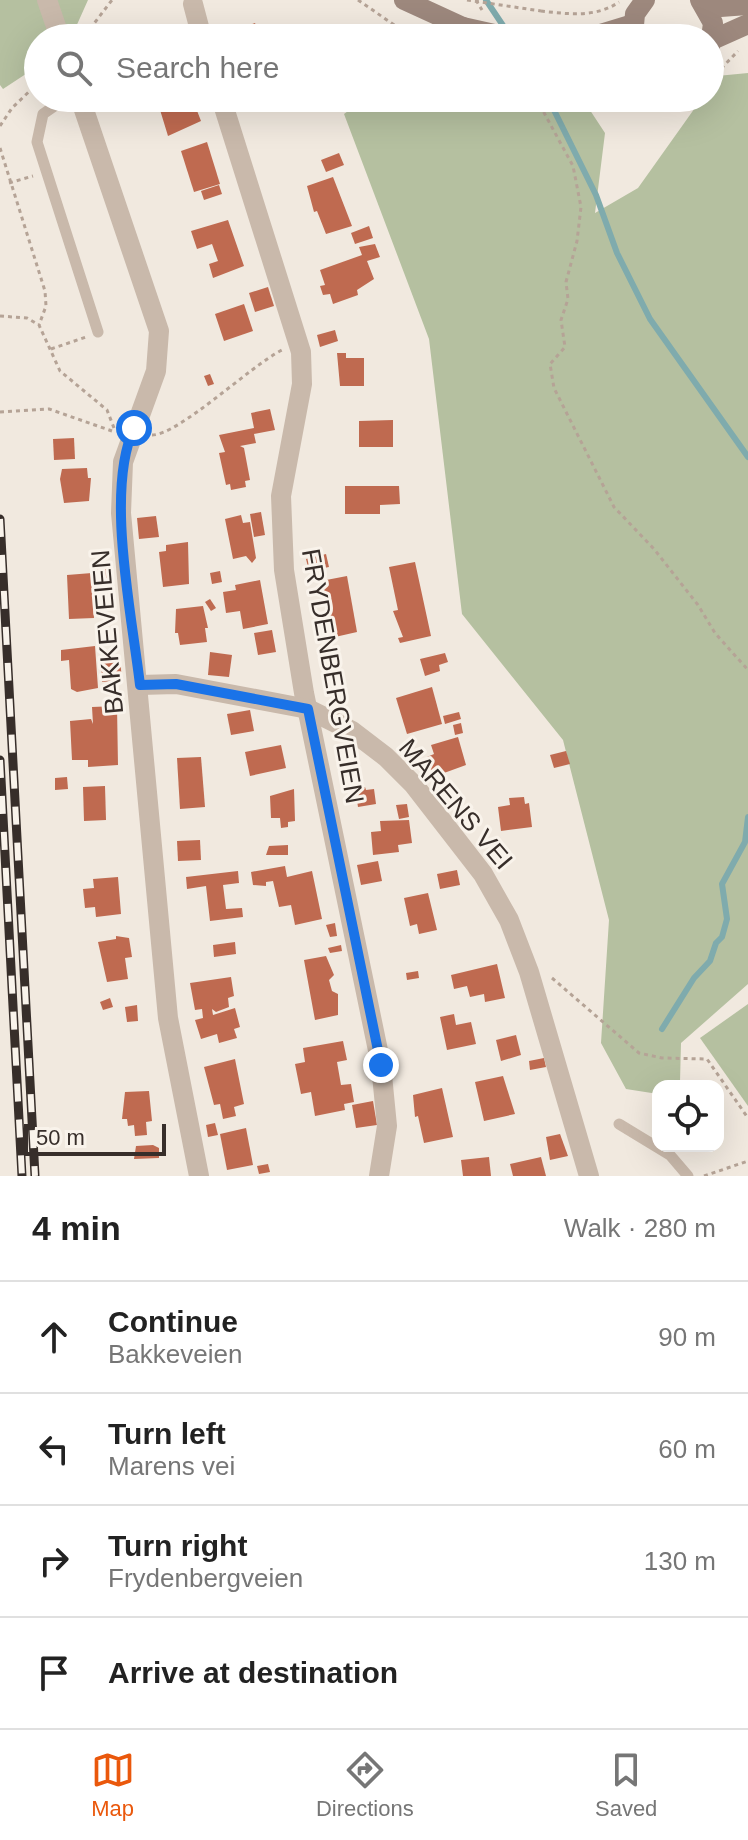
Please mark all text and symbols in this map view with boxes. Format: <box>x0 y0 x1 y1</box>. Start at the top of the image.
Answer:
search box <box>24 24 724 112</box>
icon: search <box>52 46 96 90</box>
text: Search here <box>116 51 279 84</box>
route start <box>116 410 152 446</box>
street label: FRYDENBERGVEIEN <box>296 546 370 806</box>
street label: BAKKEVEIEN <box>85 549 129 715</box>
street label: MARENS VEI <box>393 733 519 875</box>
route end <box>363 1047 399 1083</box>
map controls <box>652 1080 724 1152</box>
button: locate <box>652 1080 724 1152</box>
scale bar <box>24 1120 166 1156</box>
text: 50 m <box>36 1125 85 1150</box>
text: 4 min <box>32 1209 121 1247</box>
text: Walk · 280 m <box>564 1213 716 1243</box>
text: Continue <box>108 1305 238 1338</box>
icon: ahead <box>32 1315 76 1359</box>
text: 90 m <box>658 1322 716 1352</box>
text: Bakkeveien <box>108 1339 242 1369</box>
text: Turn left <box>108 1417 226 1450</box>
icon: left <box>32 1427 76 1471</box>
text: 60 m <box>658 1434 716 1464</box>
text: Marens vei <box>108 1451 235 1481</box>
text: Turn right <box>108 1529 247 1562</box>
icon: right <box>32 1539 76 1583</box>
text: 130 m <box>644 1546 716 1576</box>
text: Frydenbergveien <box>108 1563 303 1593</box>
icon: arrive <box>32 1651 76 1695</box>
text: Arrive at destination <box>108 1656 398 1689</box>
tab: Map <box>91 1748 135 1822</box>
tab: Directions <box>316 1748 414 1822</box>
tab: Saved <box>595 1748 657 1822</box>

